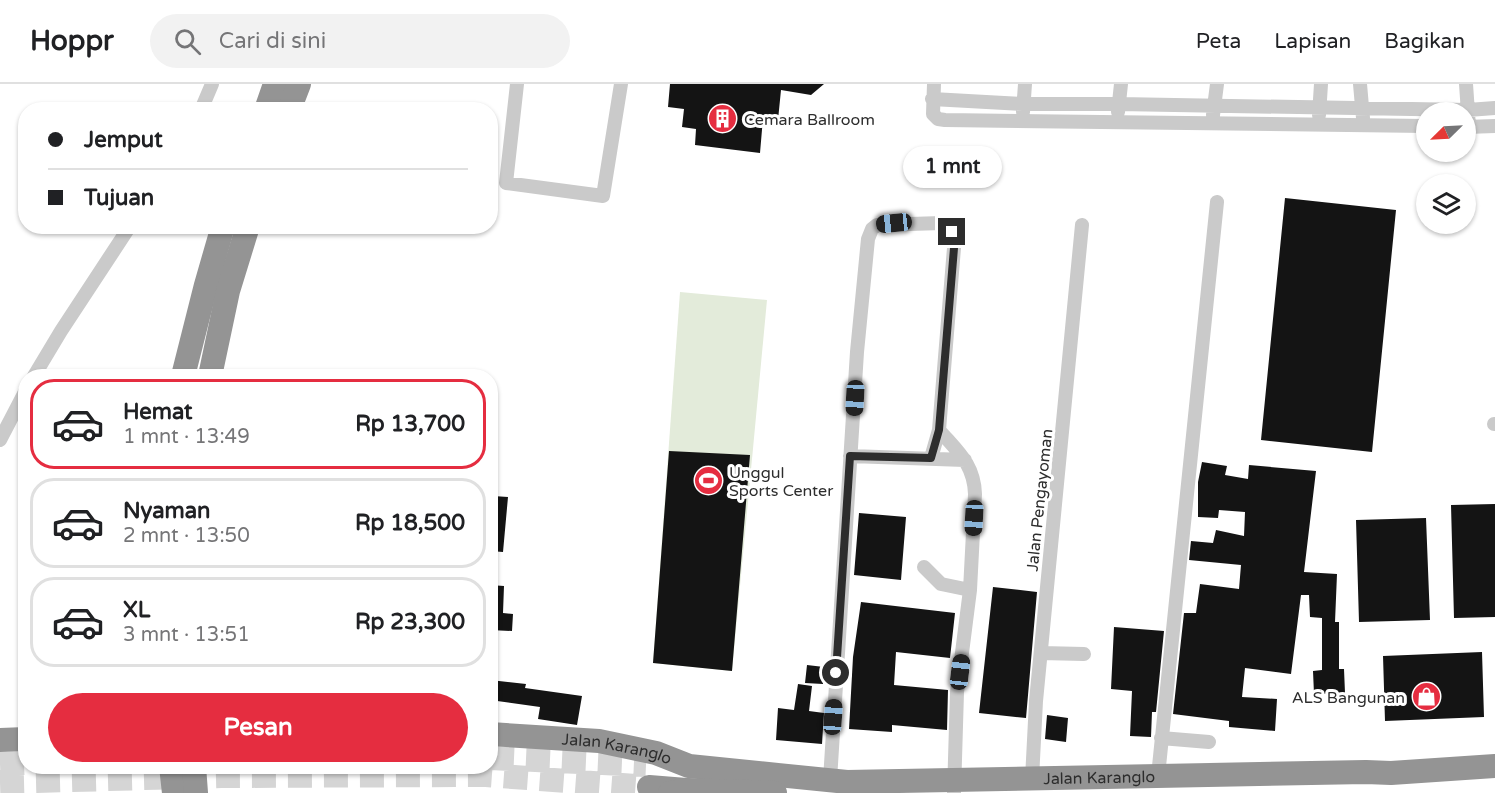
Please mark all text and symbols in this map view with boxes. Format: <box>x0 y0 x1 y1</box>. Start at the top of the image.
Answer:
search box <box>150 14 570 68</box>
text: Hoppr <box>30 24 114 58</box>
icon: search <box>171 25 204 58</box>
text: Cari di sini <box>219 28 326 54</box>
text: Peta <box>1196 29 1241 54</box>
text: Lapisan <box>1274 29 1351 54</box>
text: Bagikan <box>1384 29 1465 54</box>
north arrow <box>1416 102 1476 162</box>
map controls <box>1416 102 1476 234</box>
building icon: Cemara Ballroom <box>707 103 739 135</box>
place label: Cemara Ballroom <box>744 110 875 130</box>
text: Jemput <box>84 127 163 153</box>
callout: 1 mnt <box>902 145 1002 187</box>
text: 1 mnt <box>925 155 980 179</box>
button: layers <box>1416 174 1476 234</box>
text: Tujuan <box>84 185 154 211</box>
car <box>875 212 913 234</box>
route end <box>938 218 965 245</box>
car <box>845 380 865 416</box>
icon: car <box>51 397 105 451</box>
text: Hemat <box>123 399 192 425</box>
text: Rp 13,700 <box>355 411 465 437</box>
text: 1 mnt · 13:49 <box>123 425 250 449</box>
street label: Jalan Pengayoman <box>1023 428 1057 572</box>
place label: Unggul Sports Center <box>729 463 834 501</box>
sports icon: Unggul Sports Center <box>692 465 724 497</box>
icon: car <box>51 496 105 550</box>
text: Nyaman <box>123 498 210 524</box>
car <box>964 500 984 536</box>
text: Rp 18,500 <box>355 510 465 536</box>
text: 2 mnt · 13:50 <box>123 524 250 548</box>
icon: car <box>51 595 105 649</box>
text: XL <box>123 597 150 623</box>
text: Rp 23,300 <box>355 609 465 635</box>
text: 3 mnt · 13:51 <box>123 623 250 647</box>
car <box>949 653 971 691</box>
route start <box>822 659 849 686</box>
shop icon: ALS Bangunan <box>1410 681 1442 713</box>
place label: ALS Bangunan <box>1292 688 1405 708</box>
button: Pesan <box>48 693 468 762</box>
car <box>823 698 843 736</box>
street label: Jalan Karanglo <box>561 730 675 769</box>
street label: Jalan Karanglo <box>1043 767 1155 789</box>

